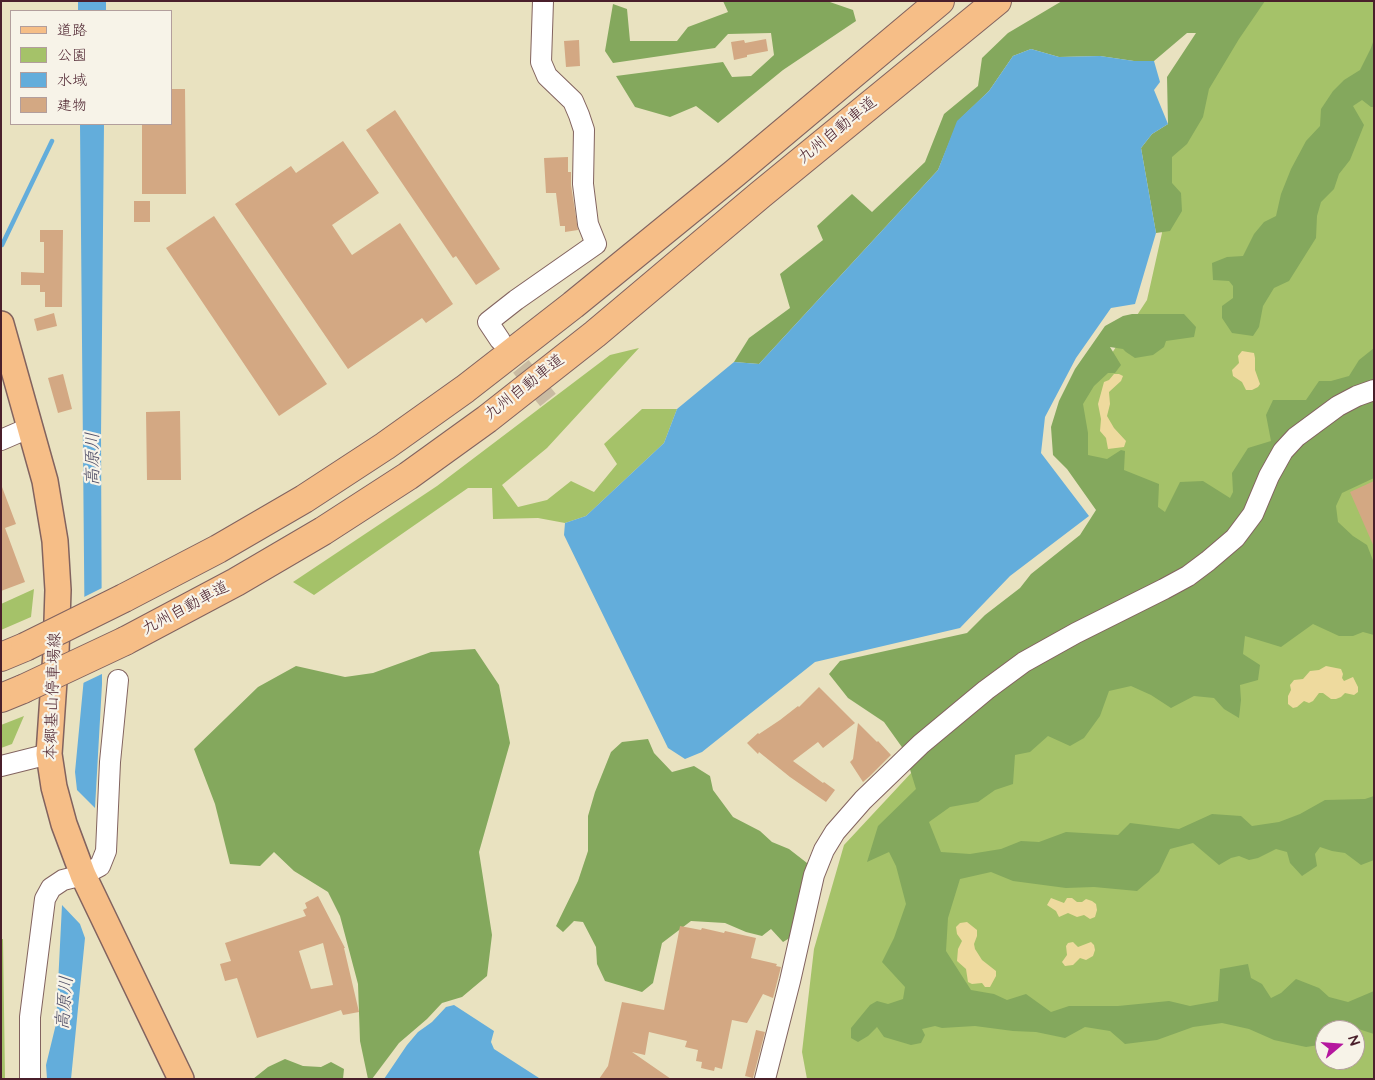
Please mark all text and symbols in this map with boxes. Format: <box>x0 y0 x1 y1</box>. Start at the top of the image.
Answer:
legend <box>10 10 172 125</box>
text: 道路 <box>57 20 87 41</box>
text: 公園 <box>57 45 87 66</box>
text: 水域 <box>57 70 87 91</box>
street label: 九州自動車道 <box>795 93 881 169</box>
text: 建物 <box>57 95 87 116</box>
street label: 九州自動車道 <box>481 351 569 425</box>
water label: 高原川 <box>83 432 105 486</box>
street label: 九州自動車道 <box>139 578 233 640</box>
street label: 本郷基山停車場線 <box>42 632 66 760</box>
water label: 高原川 <box>53 975 79 1031</box>
north arrow <box>1315 1020 1365 1070</box>
text: N <box>1342 1033 1364 1048</box>

